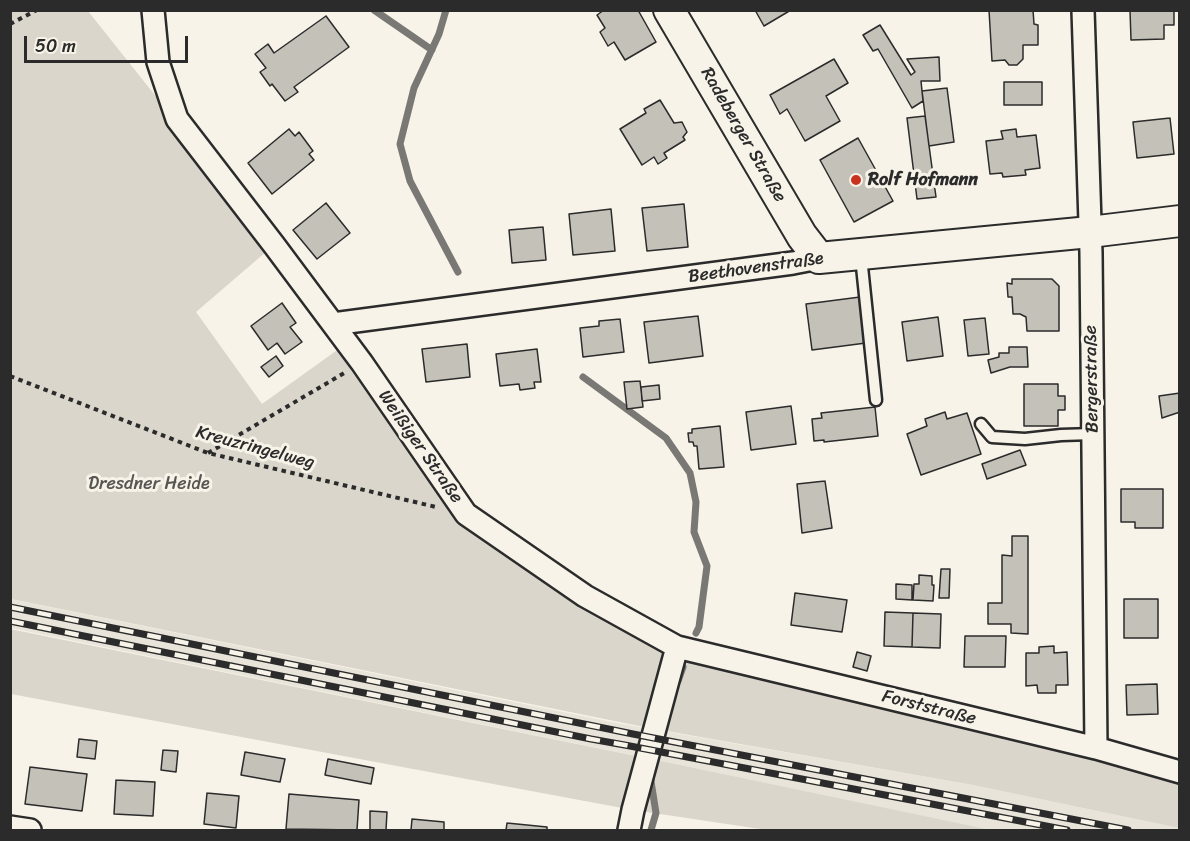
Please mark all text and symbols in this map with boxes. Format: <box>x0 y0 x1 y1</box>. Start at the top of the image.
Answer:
scale bar <box>27 24 190 62</box>
text: 50 m <box>35 30 76 62</box>
street label: Radeberger Straße <box>696 64 790 206</box>
place label: Rolf Hofmann <box>868 169 978 191</box>
marker: Rolf Hofmann <box>849 173 863 187</box>
street label: Beethovenstraße <box>687 248 825 288</box>
street label: Bergerstraße <box>1080 325 1104 433</box>
street label: Weißiger Straße <box>373 386 467 508</box>
street label: Kreuzringelweg <box>193 422 317 474</box>
park label: Dresdner Heide <box>88 473 210 495</box>
street label: Forststraße <box>880 686 978 730</box>

